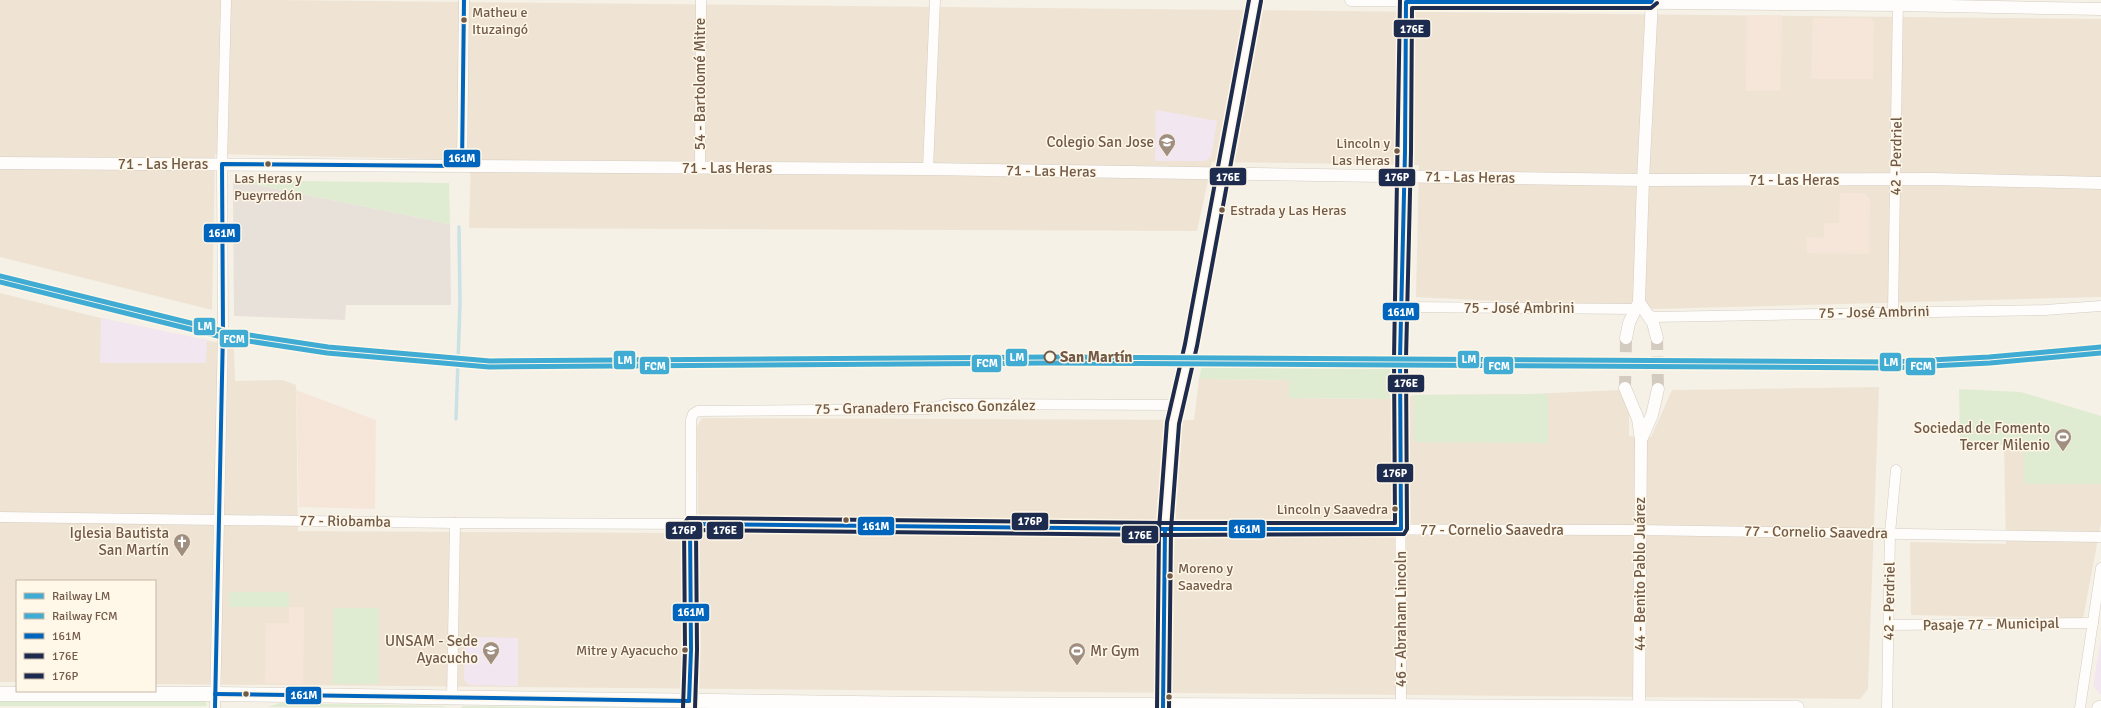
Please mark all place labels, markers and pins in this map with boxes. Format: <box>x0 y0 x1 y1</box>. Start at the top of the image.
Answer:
place label: Matheu e Ituzaingó <box>472 4 528 38</box>
marker: Matheu e Ituzaingó <box>459 15 469 25</box>
school or university icon: Colegio San Jose <box>1157 132 1177 157</box>
place label: Colegio San Jose <box>1046 133 1154 151</box>
place label: Lincoln y Las Heras <box>1332 135 1390 169</box>
marker: Lincoln y Las Heras <box>1392 146 1402 156</box>
marker: Las Heras y Pueyrredón <box>263 159 273 169</box>
place label: Las Heras y Pueyrredón <box>234 170 302 204</box>
place label: Estrada y Las Heras <box>1230 202 1346 219</box>
marker: Estrada y Las Heras <box>1217 205 1227 215</box>
place label: San Martín <box>1060 348 1133 366</box>
marker: San Martín <box>1043 350 1057 364</box>
place label: Sociedad de Fomento Tercer Milenio <box>1914 419 2050 454</box>
sports icon: Sociedad de Fomento Tercer Milenio <box>2053 427 2073 452</box>
place label: Lincoln y Saavedra <box>1277 501 1388 518</box>
marker: Lincoln y Saavedra <box>1390 504 1400 514</box>
unlabelled marker <box>841 515 851 525</box>
place label: Iglesia Bautista San Martín <box>70 524 169 559</box>
church icon: Iglesia Bautista San Martín <box>172 532 192 557</box>
place label: Moreno y Saavedra <box>1178 560 1233 594</box>
marker: Moreno y Saavedra <box>1165 571 1175 581</box>
place label: UNSAM - Sede Ayacucho <box>385 632 478 667</box>
school or university icon: UNSAM - Sede Ayacucho <box>481 640 501 665</box>
sports icon: Mr Gym <box>1067 641 1087 666</box>
place label: Mitre y Ayacucho <box>576 642 678 659</box>
place label: Mr Gym <box>1090 642 1140 660</box>
marker: Mitre y Ayacucho <box>680 645 690 655</box>
unlabelled marker <box>241 689 251 699</box>
unlabelled marker <box>1164 692 1174 702</box>

